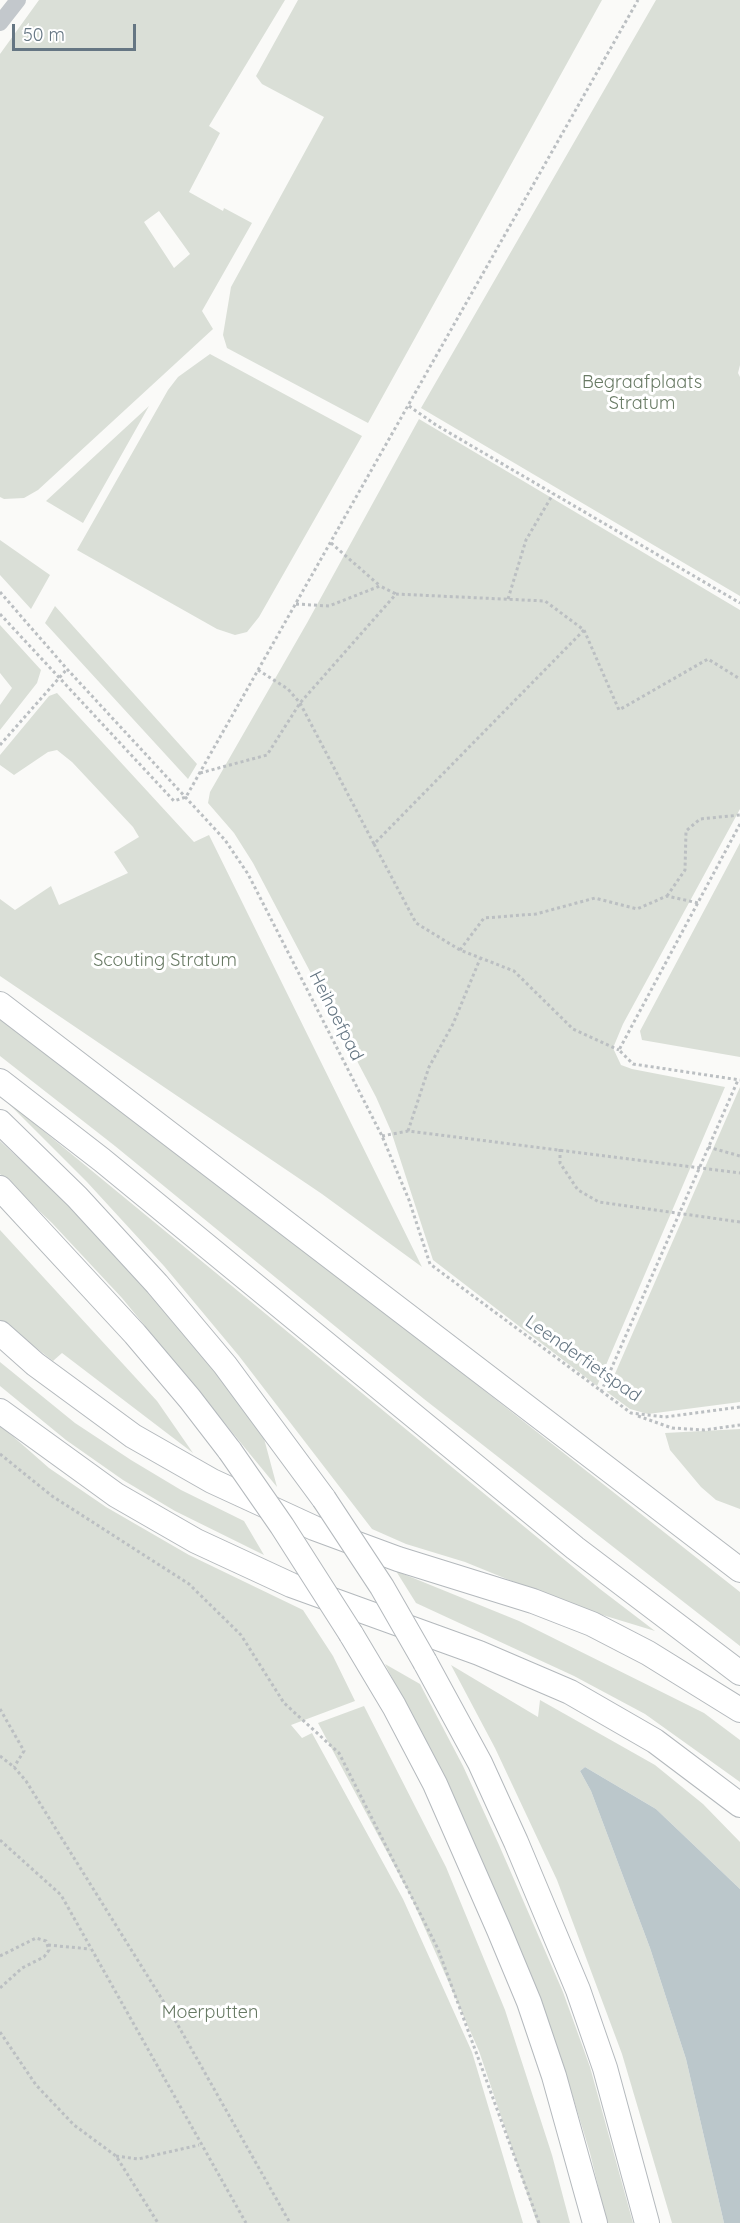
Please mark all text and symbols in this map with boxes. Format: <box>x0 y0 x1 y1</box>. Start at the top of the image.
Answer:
scale bar <box>15 12 140 50</box>
text: 50 m <box>23 23 65 46</box>
park label: Begraafplaats Stratum <box>582 372 702 415</box>
park label: Scouting Stratum <box>93 950 237 972</box>
street label: Heihoefpad <box>304 968 368 1064</box>
street label: Leenderfietspad <box>521 1311 645 1407</box>
park label: Moerputten <box>162 2002 258 2024</box>

